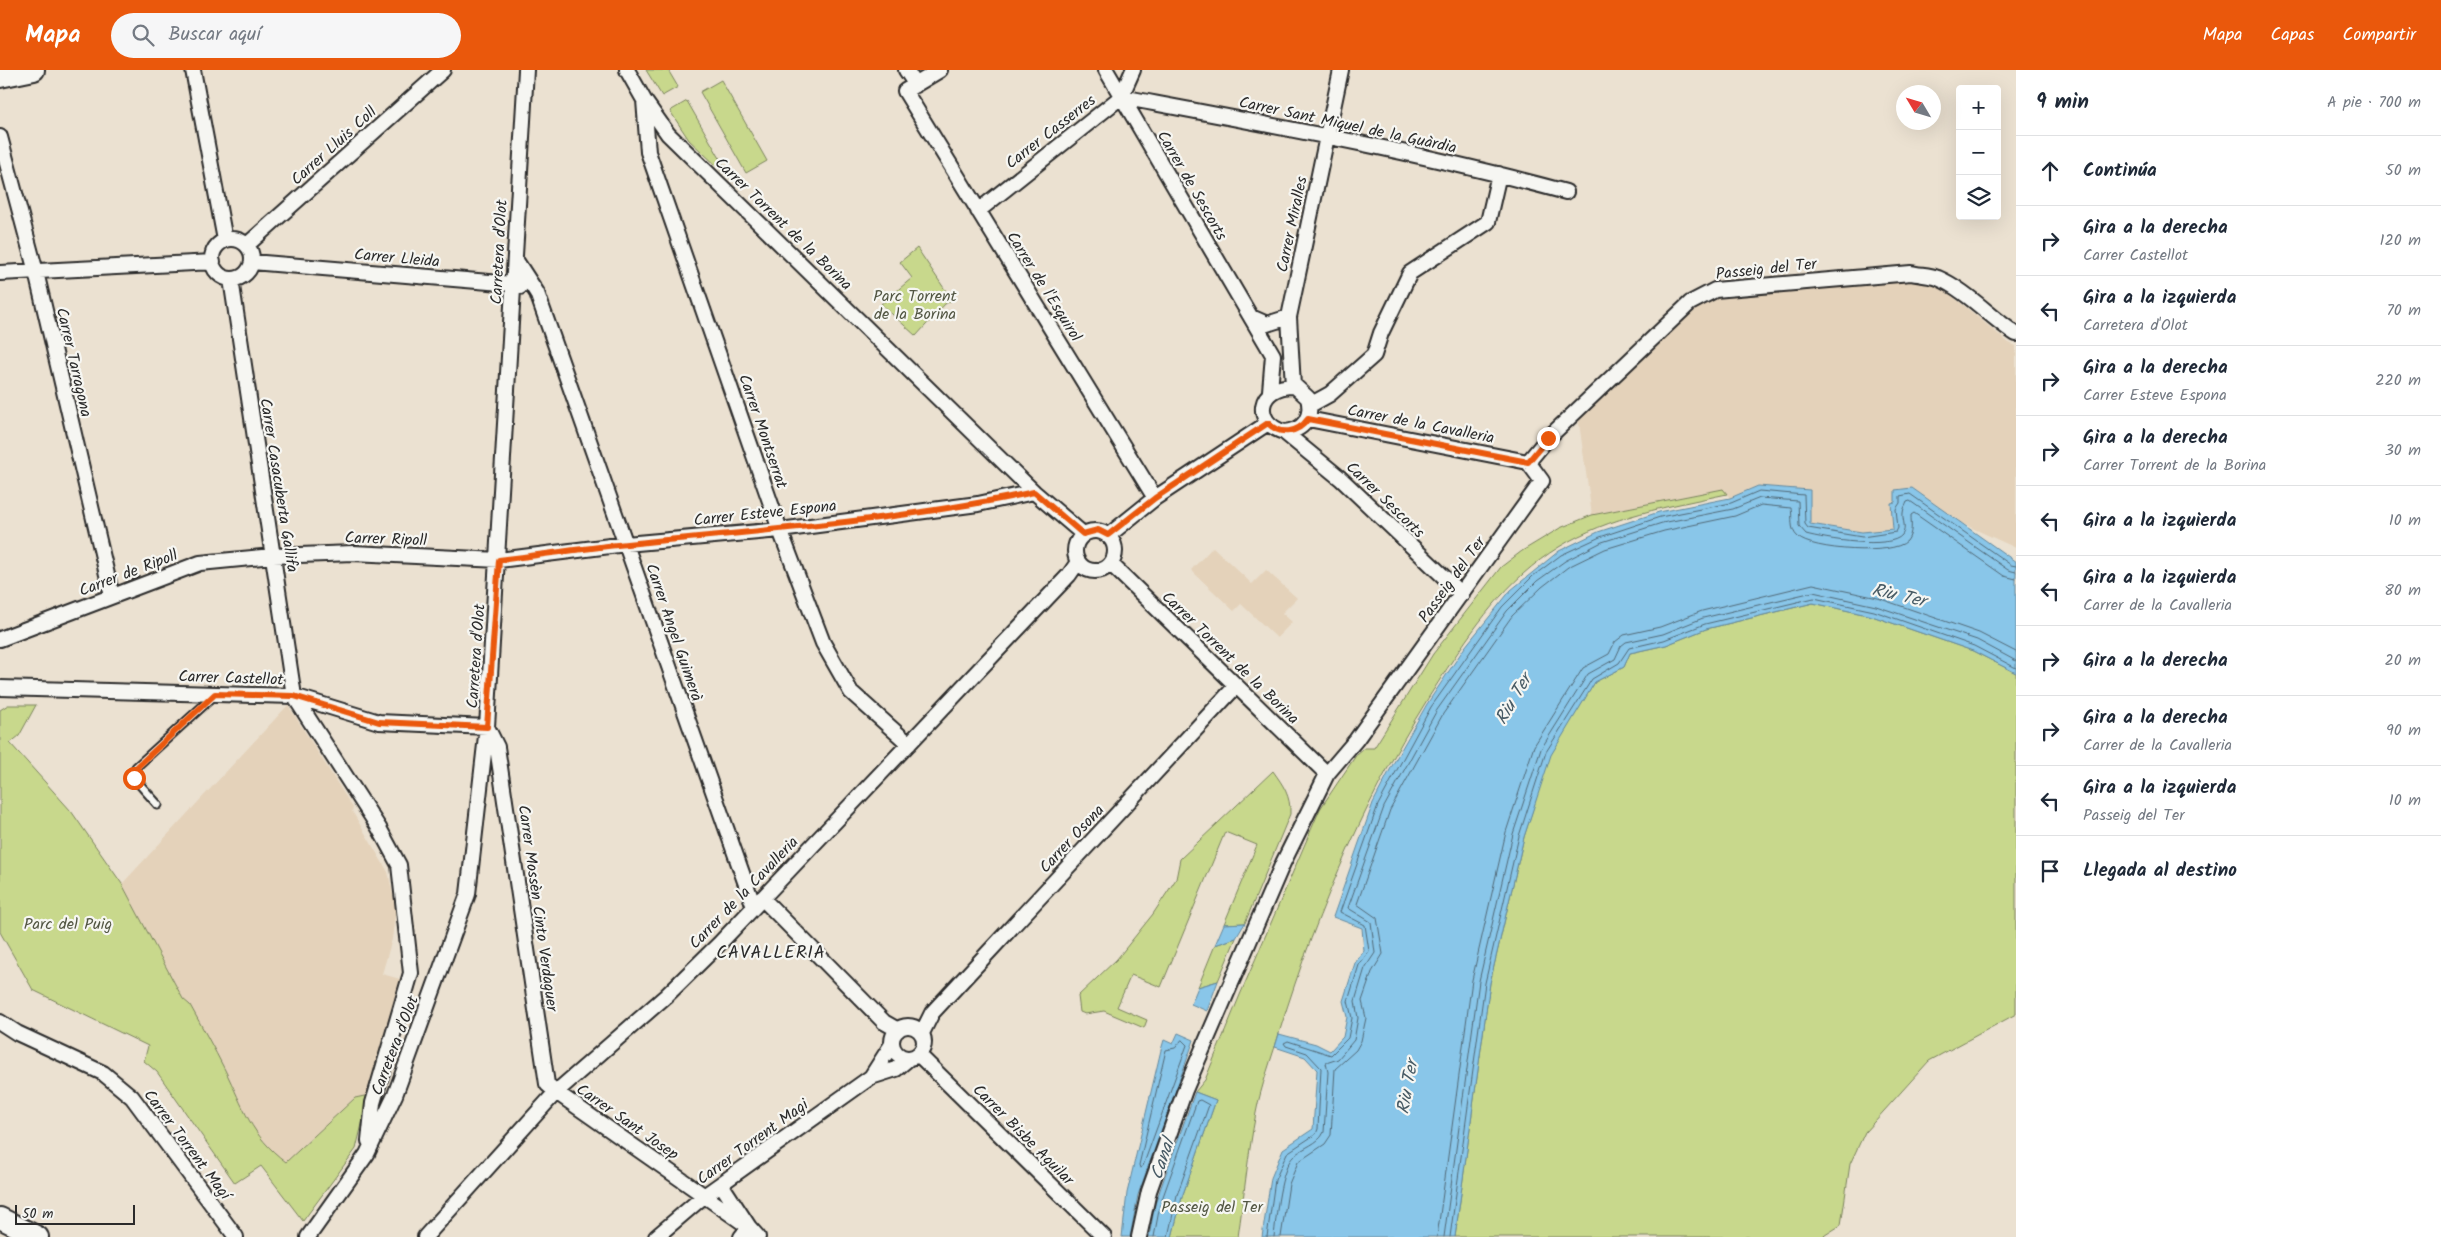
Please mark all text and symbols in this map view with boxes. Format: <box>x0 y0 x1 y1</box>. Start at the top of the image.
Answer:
search box <box>111 13 461 58</box>
text: Mapa <box>25 16 81 55</box>
text: Buscar aquí <box>169 20 261 50</box>
icon: search <box>129 21 157 49</box>
text: Mapa <box>2203 21 2243 50</box>
text: Capas <box>2271 21 2315 50</box>
text: Compartir <box>2343 21 2416 50</box>
north arrow <box>1896 85 1941 130</box>
map controls <box>1956 85 2001 220</box>
button: + <box>1956 85 2001 130</box>
text: 9 min <box>2036 86 2089 119</box>
street label: Carrer Casserres <box>1000 89 1102 176</box>
street label: Carrer Sant Miquel de la Guàrdia <box>1236 90 1459 161</box>
text: A pie · 700 m <box>2327 90 2421 115</box>
street label: Carrer Lluis Coll <box>285 100 383 192</box>
street label: Carrer de Sescorts <box>1150 126 1233 246</box>
button: − <box>1956 130 2001 175</box>
street label: Carrer Torrent de la Borina <box>708 151 858 297</box>
text: Continúa <box>2083 156 2157 186</box>
icon: ahead <box>2036 157 2064 185</box>
text: 50 m <box>2385 158 2421 183</box>
street label: Carrer Miralles <box>1270 174 1315 275</box>
button: layers <box>1956 175 2001 220</box>
street label: Carretera d'Olot <box>484 198 515 305</box>
text: Gira a la derecha <box>2083 213 2228 243</box>
street label: Carrer de l'Esquirol <box>1000 227 1088 347</box>
icon: right <box>2036 227 2064 255</box>
text: 120 m <box>2380 228 2421 253</box>
street label: Carrer Lleida <box>353 242 441 275</box>
text: Carrer Castellot <box>2083 243 2188 268</box>
street label: Passeig del Ter <box>1714 252 1820 287</box>
text: Gira a la izquierda <box>2083 283 2236 313</box>
park label: Parc Torrent de la Borina <box>873 284 957 327</box>
icon: left <box>2036 297 2064 325</box>
text: 70 m <box>2386 298 2421 323</box>
street label: Carrer Tarragona <box>49 305 98 420</box>
text: Carretera d'Olot <box>2083 313 2188 338</box>
text: Gira a la derecha <box>2083 353 2228 383</box>
icon: right <box>2036 367 2064 395</box>
text: 220 m <box>2375 368 2421 393</box>
street label: Carrer Montserrat <box>731 371 794 493</box>
text: Carrer Esteve Espona <box>2083 383 2227 408</box>
street label: Carrer Casacuberta Gallifa <box>252 396 305 574</box>
street label: Carrer de la Cavalleria <box>1345 398 1496 451</box>
text: Gira a la derecha <box>2083 423 2228 453</box>
route end <box>1537 427 1560 450</box>
icon: right <box>2036 437 2064 465</box>
text: 30 m <box>2385 438 2421 463</box>
text: Carrer Torrent de la Borina <box>2083 453 2266 478</box>
street label: Carrer Sescorts <box>1340 456 1430 545</box>
street label: Carrer Esteve Espona <box>692 494 838 533</box>
text: Gira a la izquierda <box>2083 506 2236 536</box>
icon: left <box>2036 507 2064 535</box>
text: 10 m <box>2389 508 2421 533</box>
street label: Carrer Ripoll <box>344 526 428 553</box>
street label: Passeig del Ter <box>1412 530 1493 628</box>
street label: Carrer de Ripoll <box>75 543 182 604</box>
street label: Carrer Angel Guimerà <box>638 560 709 705</box>
text: Gira a la izquierda <box>2083 563 2236 593</box>
water label: Riu Ter <box>1869 576 1932 618</box>
icon: left <box>2036 577 2064 605</box>
text: 80 m <box>2384 578 2421 603</box>
street label: Carrer Torrent de la Borina <box>1155 585 1305 731</box>
text: Carrer de la Cavalleria <box>2083 593 2232 618</box>
street label: Carretera d'Olot <box>460 602 493 709</box>
text: Gira a la derecha <box>2083 646 2228 676</box>
icon: right <box>2036 647 2064 675</box>
text: 20 m <box>2385 648 2421 673</box>
street label: Carrer Castellot <box>178 664 285 693</box>
water label: Riu Ter <box>1488 665 1542 731</box>
text: Gira a la derecha <box>2083 703 2228 733</box>
icon: right <box>2036 717 2064 745</box>
text: 90 m <box>2386 718 2421 743</box>
text: Carrer de la Cavalleria <box>2083 733 2232 758</box>
route start <box>123 767 146 790</box>
text: Gira a la izquierda <box>2083 773 2236 803</box>
icon: left <box>2036 787 2064 815</box>
text: 10 m <box>2389 788 2421 813</box>
street label: Carrer Osona <box>1033 799 1111 879</box>
street label: Carrer Mossèn Cinto Verdaguer <box>511 803 565 1015</box>
text: Passeig del Ter <box>2083 803 2184 828</box>
street label: Carrer de la Cavalleria <box>683 831 805 955</box>
text: Llegada al destino <box>2083 856 2237 886</box>
icon: arrive <box>2036 857 2064 885</box>
park label: Parc del Puig <box>24 912 112 937</box>
district label: CAVALLERIA <box>716 939 826 968</box>
street label: Carretera d'Olot <box>365 991 426 1099</box>
water label: Riu Ter <box>1389 1054 1428 1117</box>
street label: Carrer Sant Josep <box>571 1078 684 1167</box>
street label: Carrer Bisbe Aguilar <box>966 1078 1081 1193</box>
street label: Carrer Torrent Magí <box>137 1084 238 1207</box>
street label: Carrer Torrent Magi <box>692 1092 815 1191</box>
water label: Canal <box>1143 1132 1185 1184</box>
park label: Passeig del Ter <box>1161 1195 1264 1220</box>
scale bar <box>15 1202 135 1225</box>
text: 50 m <box>22 1203 53 1225</box>

